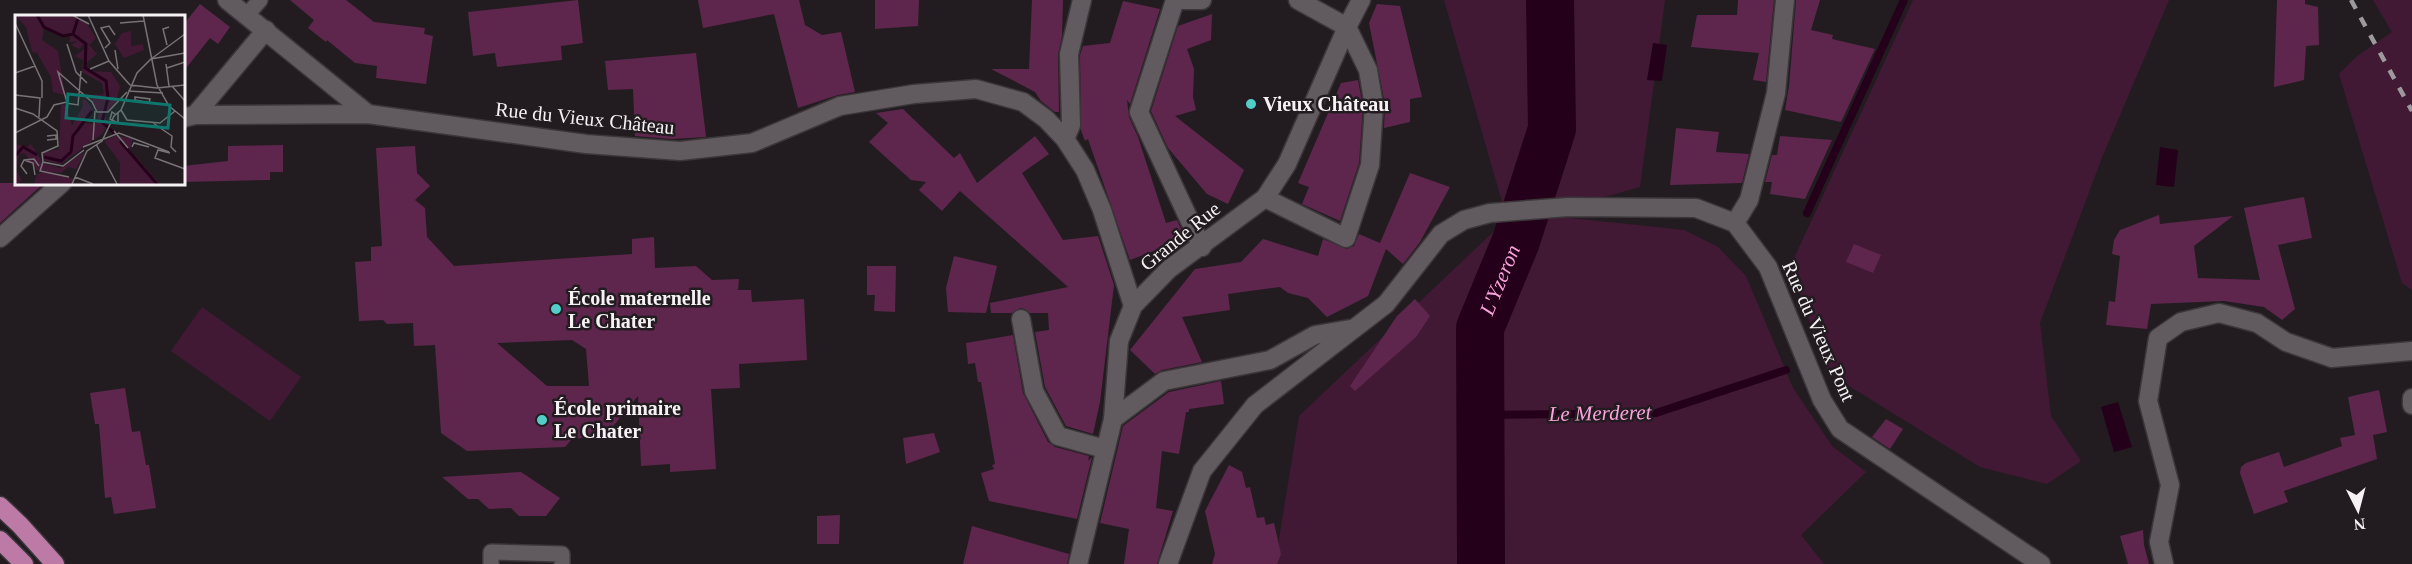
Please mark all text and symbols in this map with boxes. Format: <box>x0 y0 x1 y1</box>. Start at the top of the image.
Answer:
inset map <box>15 15 184 184</box>
place label: Vieux Château <box>1263 93 1389 115</box>
marker: Vieux Château <box>1244 97 1258 111</box>
street label: Rue du Vieux Château <box>494 98 676 138</box>
street label: Grande Rue <box>1136 197 1224 275</box>
water label: L'Yzeron <box>1474 241 1525 320</box>
street label: Rue du Vieux Pont <box>1778 257 1860 405</box>
place label: École maternelle Le Chater <box>568 287 711 332</box>
marker: École maternelle Le Chater <box>549 302 563 316</box>
place label: École primaire Le Chater <box>554 397 681 442</box>
water label: Le Merderet <box>1547 400 1653 426</box>
marker: École primaire Le Chater <box>535 413 549 427</box>
north arrow <box>2328 480 2388 540</box>
text: N <box>2352 515 2366 534</box>

